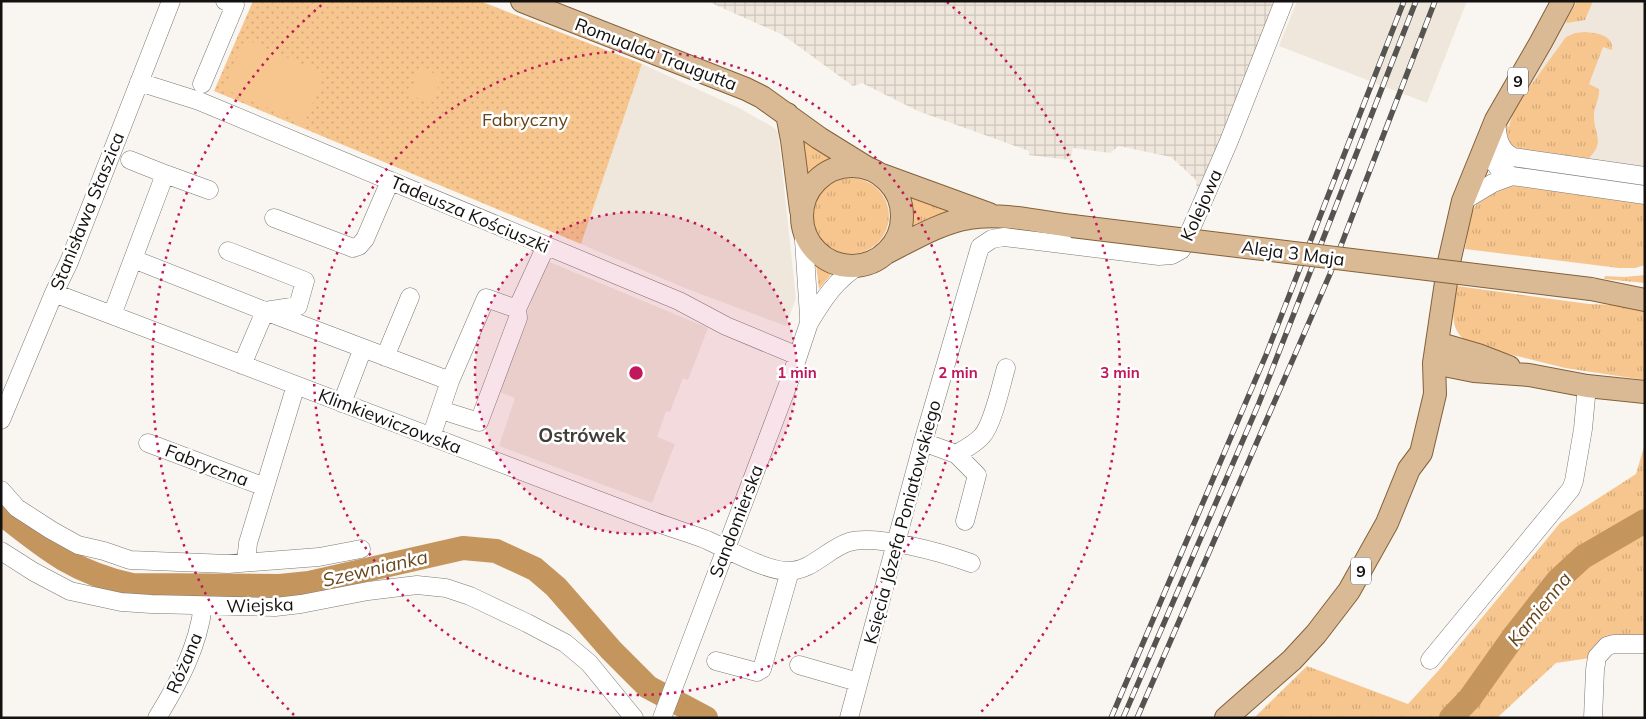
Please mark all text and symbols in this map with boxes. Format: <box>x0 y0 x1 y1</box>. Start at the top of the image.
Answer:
street label: Romualda Traugutta <box>572 13 740 95</box>
road number: 9 <box>1508 68 1528 94</box>
park label: Fabryczny <box>482 108 569 131</box>
street label: Stanisława Staszica <box>45 129 129 293</box>
street label: Kolejowa <box>1175 165 1227 245</box>
street label: Tadeusza Kościuszki <box>387 170 553 258</box>
street label: Aleja 3 Maja <box>1240 235 1346 271</box>
text: 1 min <box>777 363 817 382</box>
text: 2 min <box>938 363 978 382</box>
text: 3 min <box>1100 363 1140 382</box>
centre of rings <box>627 364 645 382</box>
street label: Klimkiewiczowska <box>315 383 465 459</box>
street label: Księcia Józefa Poniatowskiego <box>858 397 946 647</box>
district label: Ostrówek <box>538 423 626 447</box>
street label: Fabryczna <box>162 439 252 491</box>
street label: Sandomierska <box>704 461 768 581</box>
water label: Szewnianka <box>320 544 430 592</box>
road number: 9 <box>1351 558 1371 584</box>
water label: Kamienna <box>1502 567 1576 651</box>
street label: Wiejska <box>226 592 294 618</box>
street label: Różana <box>161 629 207 697</box>

